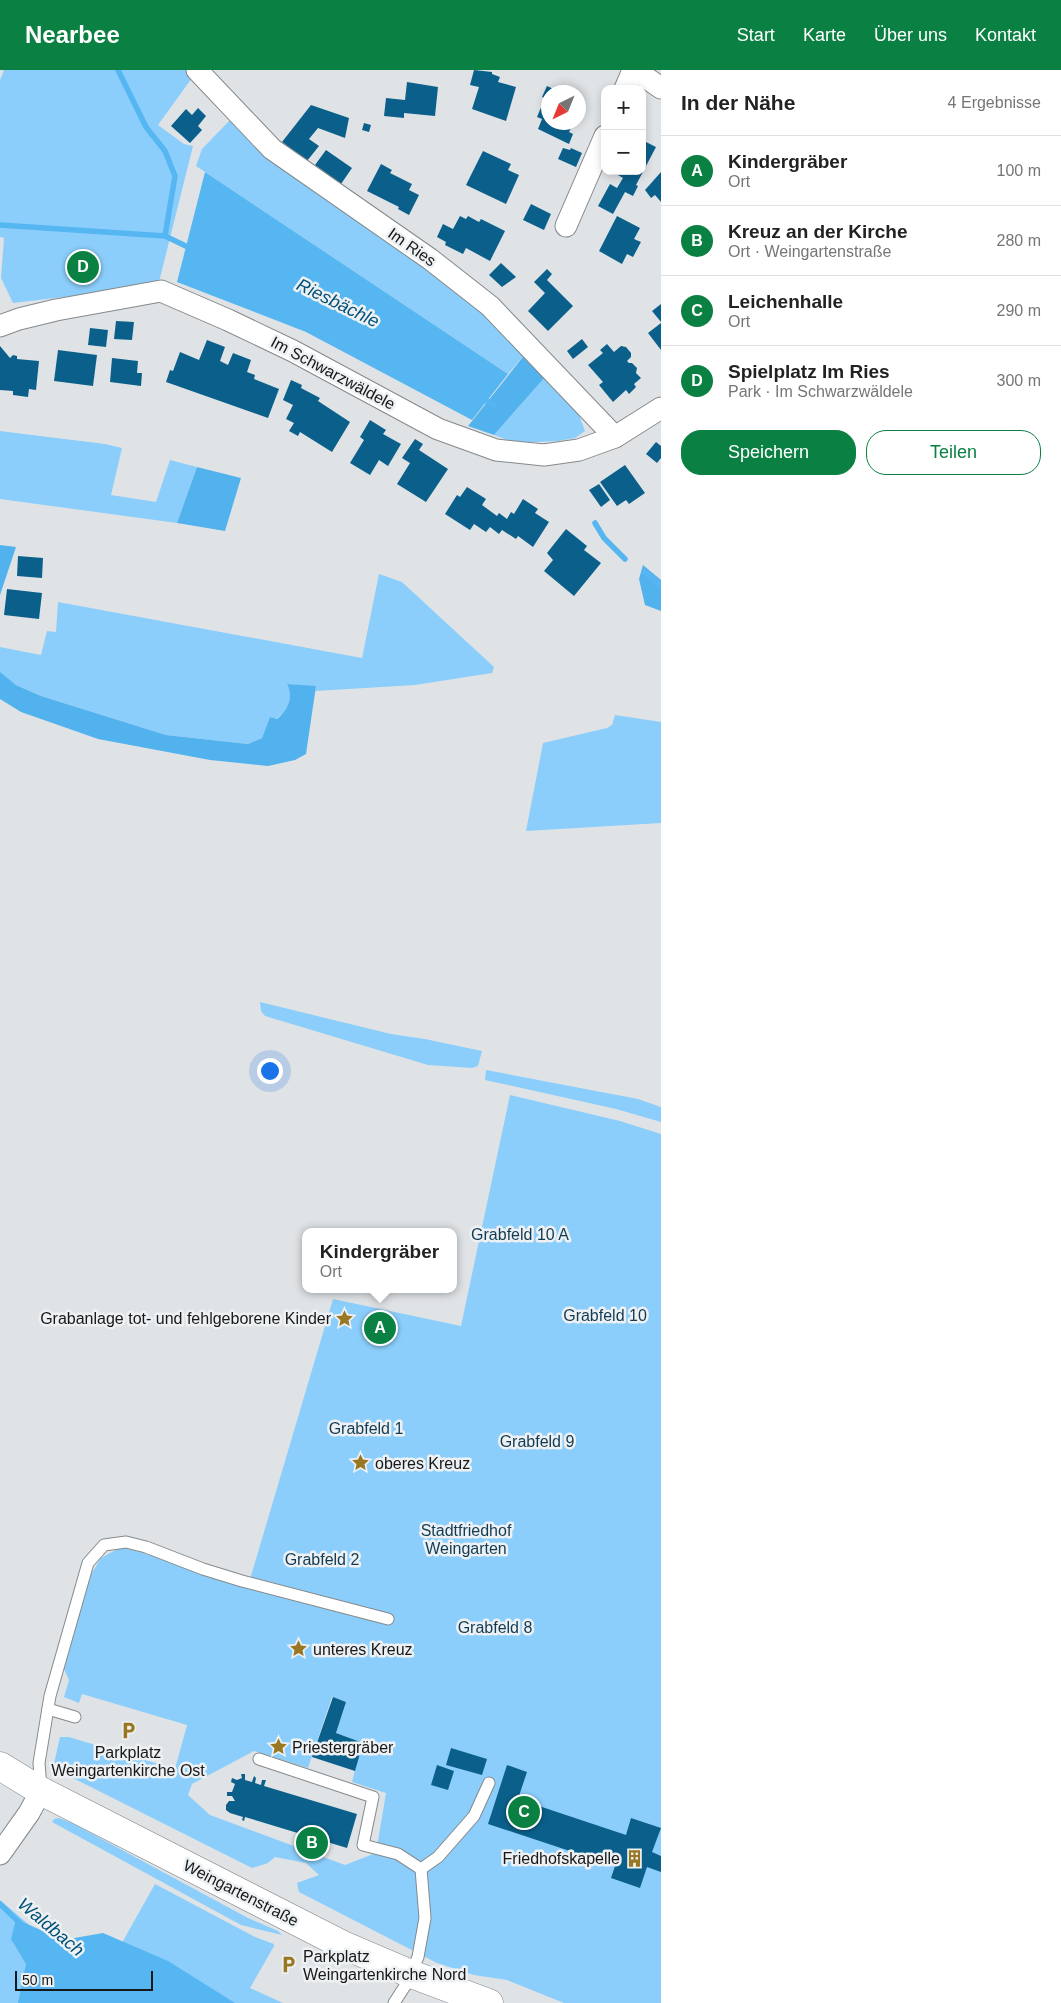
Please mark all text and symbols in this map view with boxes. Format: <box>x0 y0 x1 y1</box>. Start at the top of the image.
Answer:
text: Nearbee <box>25 21 120 48</box>
text: Start <box>737 25 775 45</box>
text: Karte <box>803 25 846 45</box>
text: Über uns <box>874 25 947 45</box>
text: Kontakt <box>975 25 1036 45</box>
north arrow <box>541 85 586 130</box>
map controls <box>601 85 646 175</box>
button: + <box>601 85 646 130</box>
text: In der Nähe <box>681 91 795 114</box>
text: 4 Ergebnisse <box>948 94 1041 111</box>
button: − <box>601 130 646 175</box>
text: Kindergräber <box>728 151 847 172</box>
text: A <box>691 162 703 179</box>
text: 100 m <box>997 162 1041 179</box>
text: Ort <box>728 173 750 190</box>
text: Kreuz an der Kirche <box>728 221 908 242</box>
street label: Im Ries <box>385 224 439 270</box>
text: B <box>691 232 703 249</box>
text: 280 m <box>997 232 1041 249</box>
text: Ort · Weingartenstraße <box>728 243 891 260</box>
pin: D <box>67 248 99 286</box>
water label: Riesbächle <box>294 274 382 332</box>
text: Leichenhalle <box>728 291 843 312</box>
text: C <box>691 302 703 319</box>
text: 290 m <box>997 302 1041 319</box>
text: Ort <box>728 313 750 330</box>
street label: Im Schwarzwäldele <box>268 333 398 413</box>
text: Spielplatz Im Ries <box>728 361 890 382</box>
text: D <box>691 372 703 389</box>
text: 300 m <box>997 372 1041 389</box>
text: Park · Im Schwarzwäldele <box>728 383 913 400</box>
button: Speichern <box>681 430 856 475</box>
button: Teilen <box>866 430 1041 475</box>
your location <box>257 1058 283 1084</box>
park label: Grabfeld 10 A <box>471 1226 569 1243</box>
popup <box>302 1228 457 1293</box>
text: Kindergräber <box>320 1241 439 1262</box>
text: Ort <box>320 1263 342 1280</box>
park label: Grabfeld 10 <box>563 1307 647 1324</box>
place icon: Grabanlage tot- und fehlgeborene Kinder <box>335 1308 355 1328</box>
pin: A <box>364 1309 396 1347</box>
place label: Grabanlage tot- und fehlgeborene Kinder <box>40 1310 332 1327</box>
park label: Grabfeld 1 <box>329 1420 403 1437</box>
park label: Grabfeld 9 <box>500 1433 574 1450</box>
place icon: oberes Kreuz <box>351 1453 371 1473</box>
place label: oberes Kreuz <box>375 1455 470 1472</box>
park label: Stadtfriedhof Weingarten <box>421 1522 512 1557</box>
park label: Grabfeld 2 <box>285 1551 359 1568</box>
park label: Grabfeld 8 <box>458 1619 532 1636</box>
place icon: unteres Kreuz <box>289 1639 309 1659</box>
place label: unteres Kreuz <box>313 1641 413 1658</box>
parking icon: Parkplatz Weingartenkirche Ost <box>118 1721 138 1741</box>
place icon: Priestergräber <box>268 1737 288 1757</box>
place label: Priestergräber <box>292 1739 394 1756</box>
place label: Parkplatz Weingartenkirche Ost <box>51 1744 205 1779</box>
pin: C <box>508 1793 540 1831</box>
pin: B <box>296 1824 328 1862</box>
building icon: Friedhofskapelle <box>624 1848 644 1868</box>
place label: Friedhofskapelle <box>503 1850 620 1867</box>
street label: Weingartenstraße <box>181 1857 301 1929</box>
water label: Waldbach <box>14 1894 88 1960</box>
place label: Parkplatz Weingartenkirche Nord <box>303 1948 466 1983</box>
parking icon: Parkplatz Weingartenkirche Nord <box>279 1955 299 1975</box>
scale bar <box>15 1968 152 1991</box>
text: 50 m <box>22 1972 53 1988</box>

